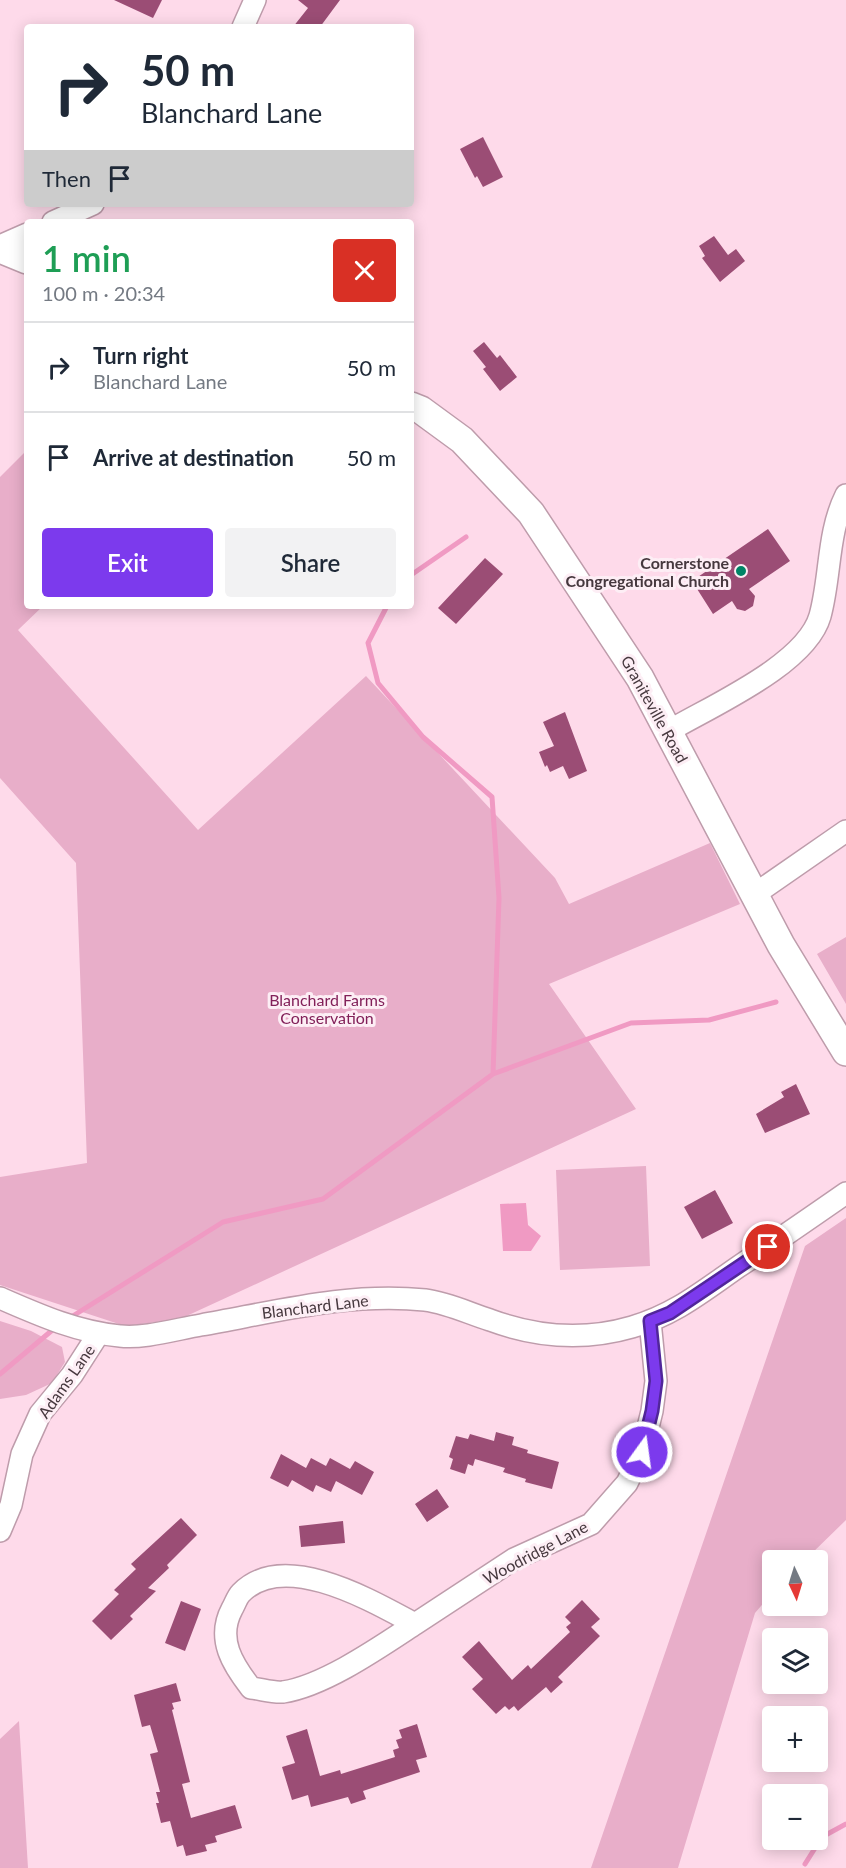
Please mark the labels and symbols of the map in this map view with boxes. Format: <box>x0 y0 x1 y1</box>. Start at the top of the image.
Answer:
place label: Cornerstone Congregational Church <box>566 553 729 590</box>
marker: Cornerstone Congregational Church <box>734 564 748 578</box>
street label: Graniteville Road <box>618 652 692 766</box>
park label: Blanchard Farms Conservation <box>269 990 385 1027</box>
pin <box>742 1221 793 1272</box>
street label: Blanchard Lane <box>261 1290 369 1322</box>
street label: Adams Lane <box>34 1341 98 1421</box>
position arrow <box>610 1420 674 1484</box>
street label: Woodridge Lane <box>479 1516 591 1588</box>
north arrow <box>762 1550 828 1616</box>

